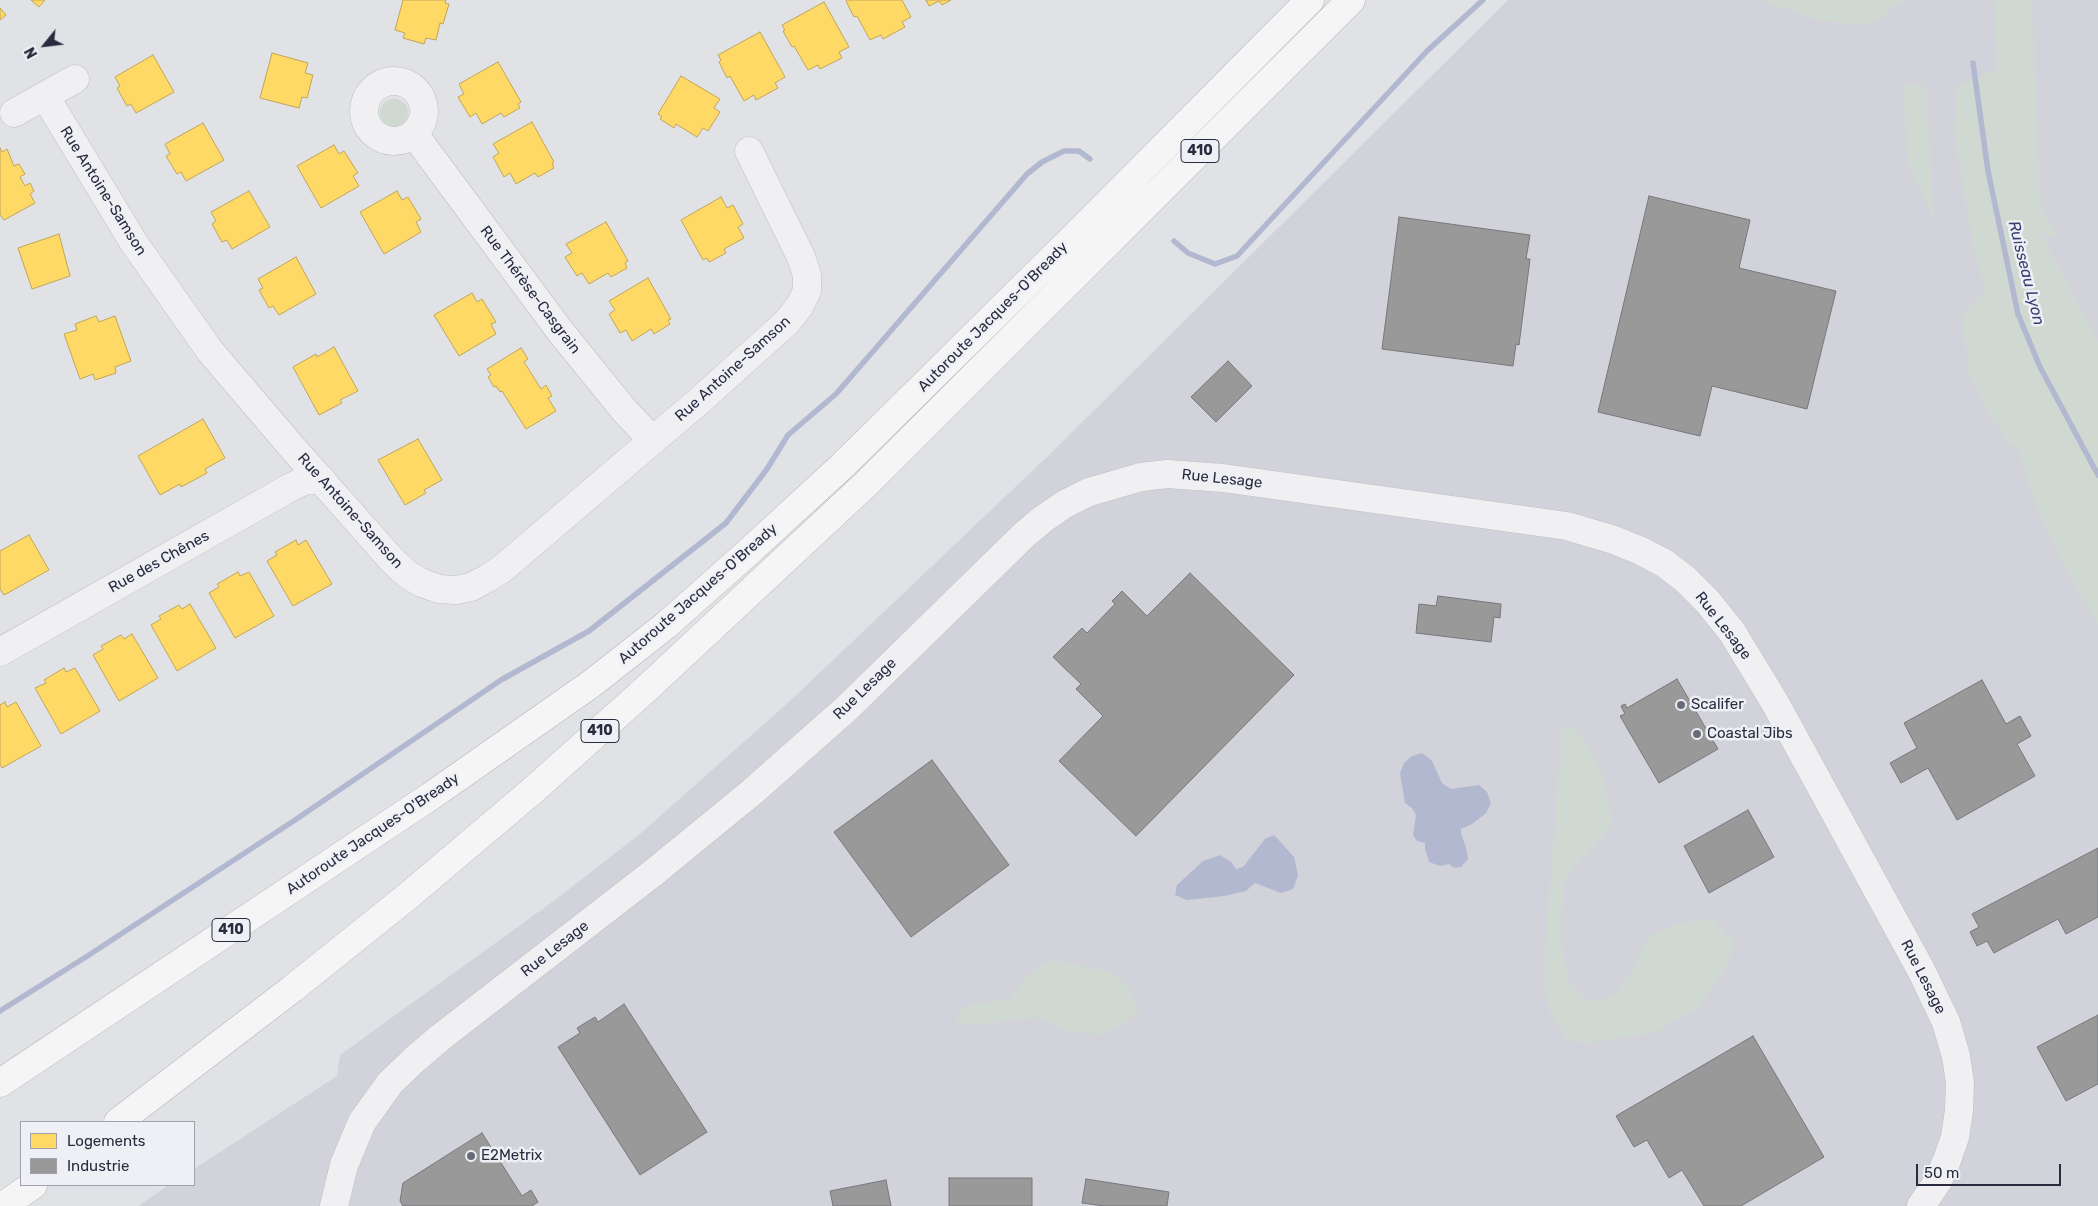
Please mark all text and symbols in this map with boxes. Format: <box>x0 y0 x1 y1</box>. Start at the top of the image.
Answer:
north arrow <box>20 20 70 70</box>
text: N <box>22 44 41 61</box>
street label: Rue Antoine-Samson <box>56 123 150 259</box>
road number: 410 <box>1181 140 1219 162</box>
water label: Ruisseau Lyon <box>2004 219 2048 327</box>
street label: Rue Thérèse-Casgrain <box>476 222 584 358</box>
street label: Autoroute Jacques-O'Bready <box>914 238 1072 396</box>
street label: Rue Antoine-Samson <box>672 313 794 425</box>
street label: Rue Antoine-Samson <box>294 450 406 572</box>
street label: Rue Lesage <box>1181 466 1263 492</box>
street label: Autoroute Jacques-O'Bready <box>615 520 781 668</box>
street label: Rue des Chênes <box>106 527 212 597</box>
street label: Rue Lesage <box>1691 589 1755 663</box>
street label: Rue Lesage <box>830 654 900 724</box>
place label: Scalifer <box>1691 696 1744 714</box>
marker: Scalifer <box>1675 699 1687 711</box>
road number: 410 <box>581 719 619 742</box>
place label: Coastal Jibs <box>1707 725 1793 743</box>
marker: Coastal Jibs <box>1691 728 1703 740</box>
street label: Autoroute Jacques-O'Bready <box>283 769 463 899</box>
street label: Rue Lesage <box>518 917 592 981</box>
road number: 410 <box>212 918 250 942</box>
street label: Rue Lesage <box>1897 937 1949 1017</box>
legend <box>20 1121 195 1186</box>
text: Logements <box>67 1132 145 1150</box>
place label: E2Metrix <box>481 1147 542 1165</box>
marker: E2Metrix <box>465 1150 477 1162</box>
scale bar <box>1918 1154 2063 1186</box>
text: Industrie <box>67 1157 129 1175</box>
text: 50 m <box>1924 1164 1959 1182</box>

